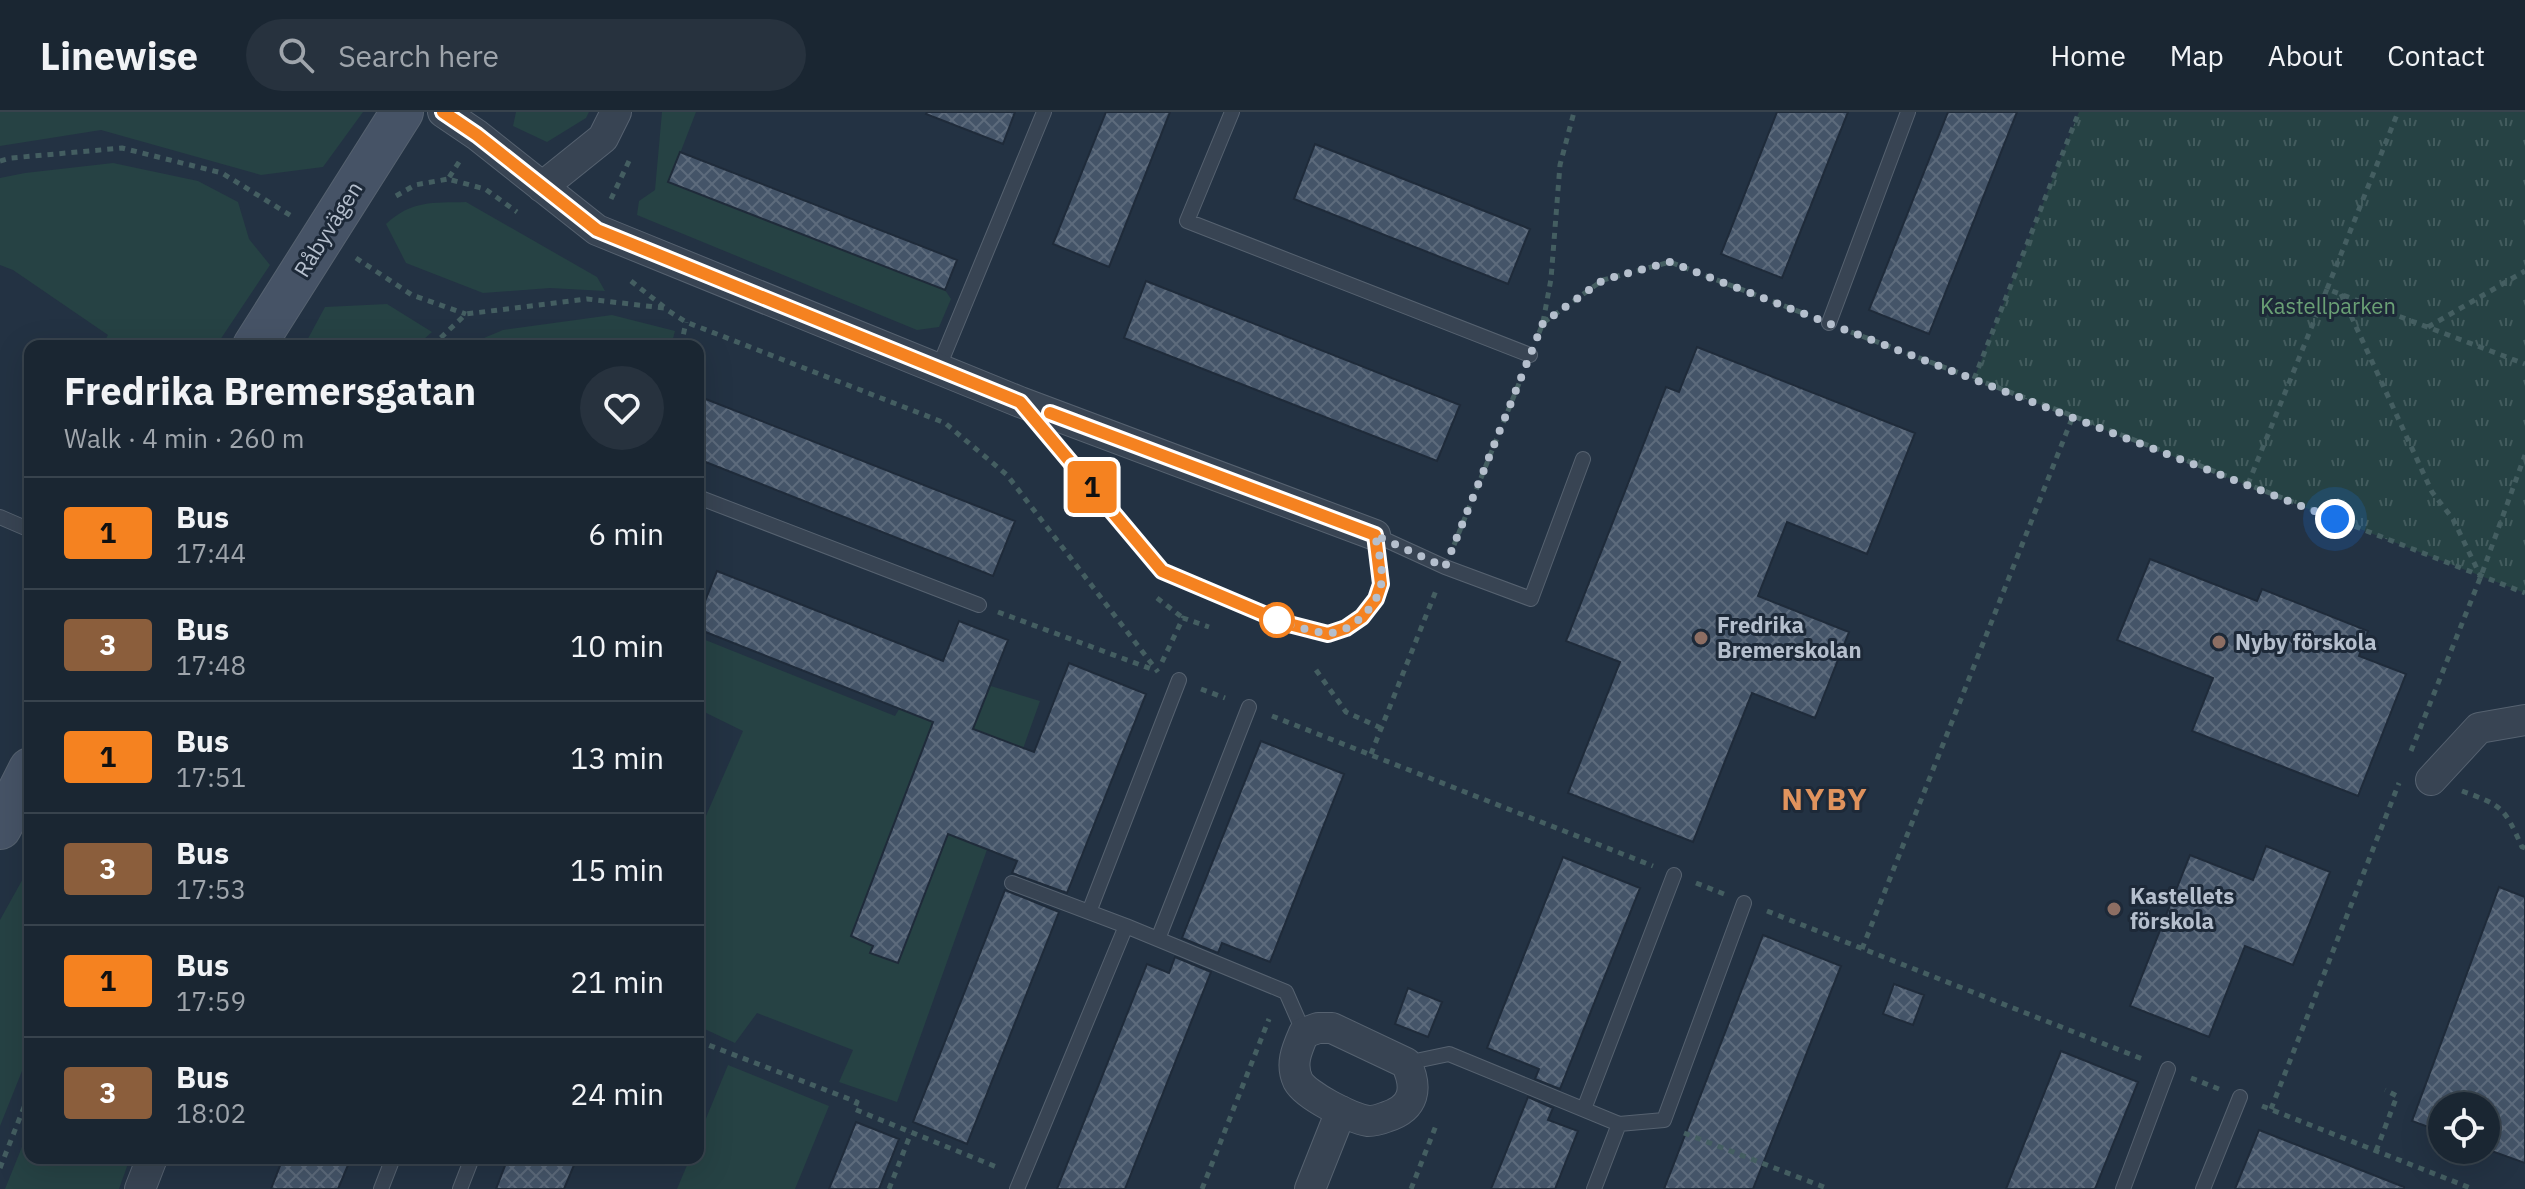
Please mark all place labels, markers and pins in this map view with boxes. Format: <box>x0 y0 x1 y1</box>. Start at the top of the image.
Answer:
unlabelled marker <box>1260 603 1294 637</box>
place label: Fredrika Bremerskolan <box>1717 610 1862 664</box>
place label: Nyby förskola <box>2235 627 2377 656</box>
marker: Fredrika Bremerskolan <box>1692 629 1710 647</box>
marker: Nyby förskola <box>2210 633 2228 651</box>
place label: Kastellets förskola <box>2130 881 2234 935</box>
marker: Kastellets förskola <box>2105 900 2123 918</box>

